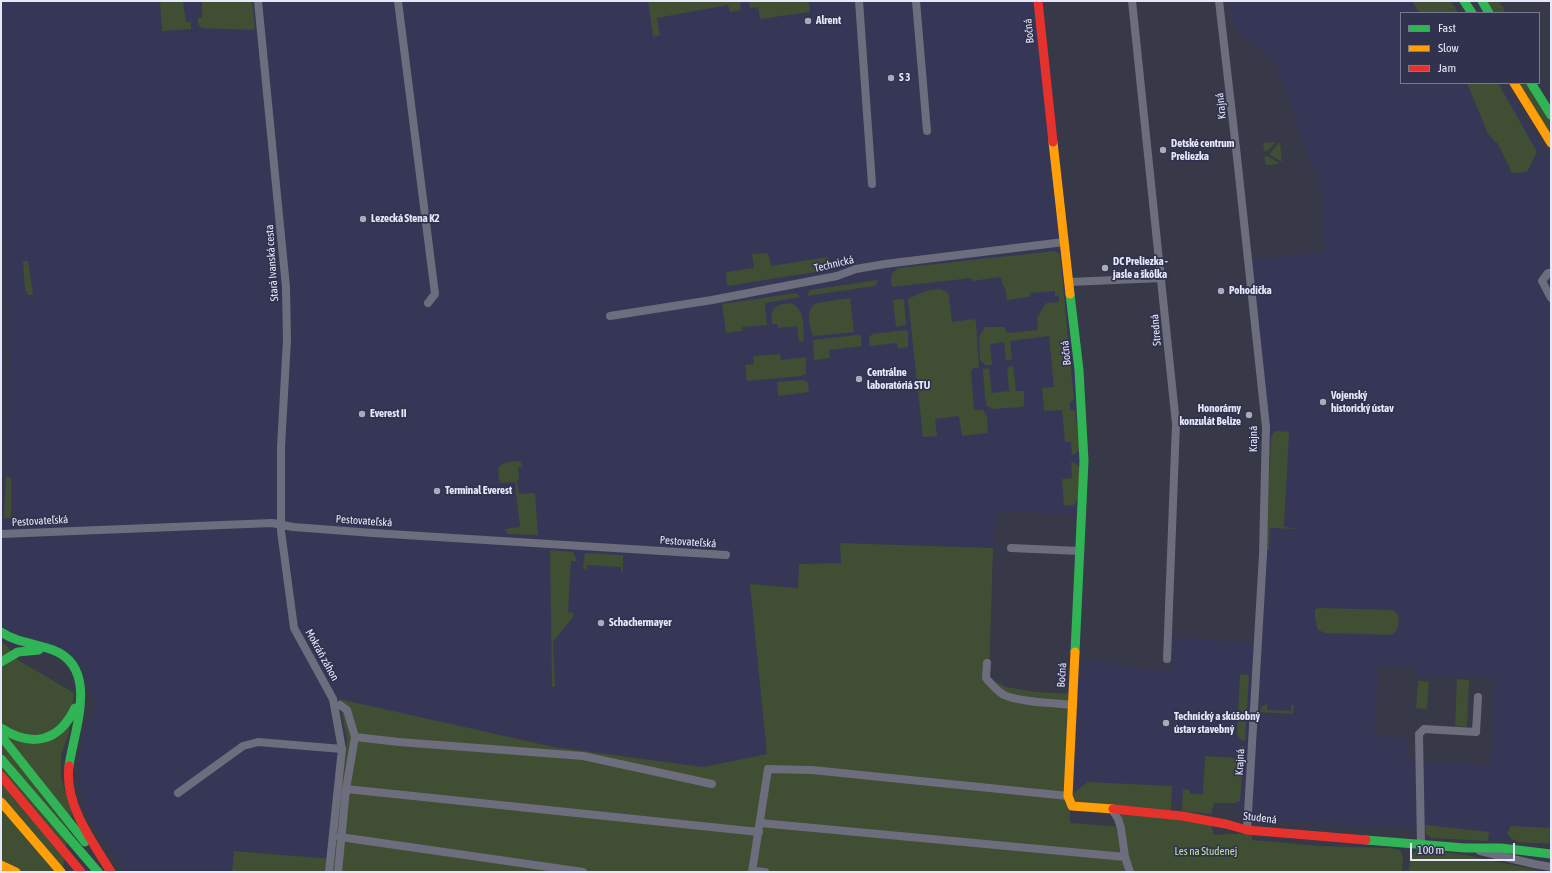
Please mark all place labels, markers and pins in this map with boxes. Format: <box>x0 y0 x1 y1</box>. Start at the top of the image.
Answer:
place label: Alrent <box>816 14 841 28</box>
marker: Alrent <box>803 16 813 26</box>
place label: S 3 <box>899 71 910 85</box>
marker: S 3 <box>886 73 896 83</box>
place label: Detské centrum Preliezka <box>1171 137 1234 163</box>
marker: Detské centrum Preliezka <box>1158 145 1168 155</box>
place label: Lezecká Stena K2 <box>371 212 440 226</box>
marker: Lezecká Stena K2 <box>358 214 368 224</box>
place label: DC Preliezka - jasle a škôlka <box>1113 255 1168 281</box>
marker: DC Preliezka - jasle a škôlka <box>1100 263 1110 273</box>
place label: Pohodička <box>1229 284 1272 298</box>
marker: Pohodička <box>1216 286 1226 296</box>
place label: Centrálne laboratóriá STU <box>867 366 930 392</box>
marker: Centrálne laboratóriá STU <box>854 374 864 384</box>
place label: Vojenský historický ústav <box>1331 389 1394 415</box>
marker: Vojenský historický ústav <box>1318 397 1328 407</box>
place label: Honorárny konzulát Belize <box>1179 402 1241 428</box>
place label: Everest II <box>370 407 407 421</box>
marker: Everest II <box>357 409 367 419</box>
marker: Honorárny konzulát Belize <box>1244 410 1254 420</box>
place label: Terminal Everest <box>445 484 512 498</box>
marker: Terminal Everest <box>432 486 442 496</box>
place label: Schachermayer <box>609 616 671 630</box>
marker: Schachermayer <box>596 618 606 628</box>
place label: Technický a skúšobný ústav stavebný <box>1174 710 1260 736</box>
marker: Technický a skúšobný ústav stavebný <box>1161 718 1171 728</box>

